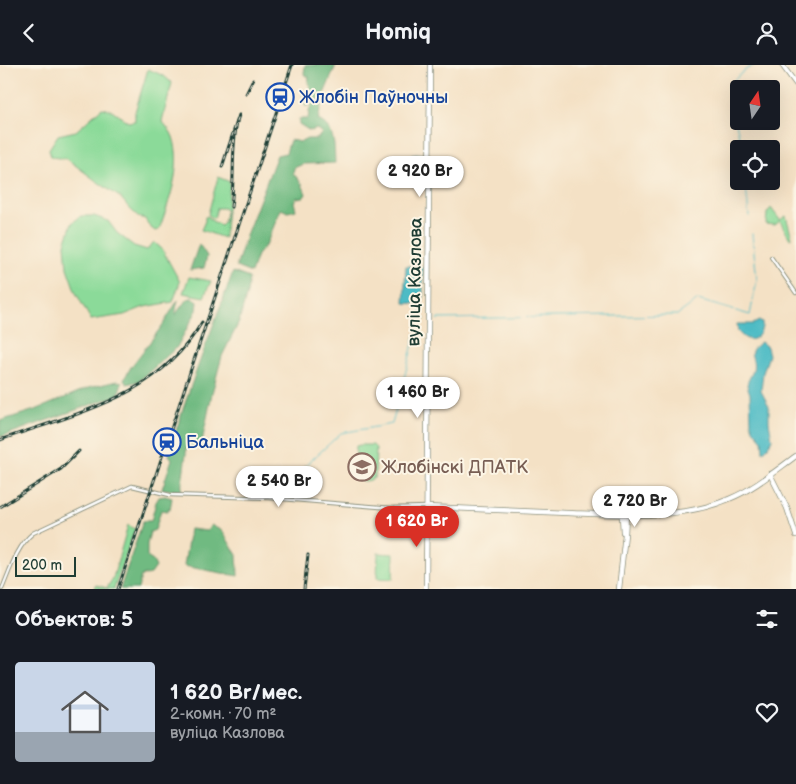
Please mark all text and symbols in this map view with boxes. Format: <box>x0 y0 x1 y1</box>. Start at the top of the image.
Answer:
icon: back <box>15 19 43 47</box>
text: Homiq <box>365 19 431 46</box>
icon: person <box>753 19 781 47</box>
north arrow <box>730 80 780 130</box>
map controls <box>730 80 780 190</box>
station icon: Жлобін Паўночны <box>265 82 295 112</box>
place label: Жлобін Паўночны <box>299 87 448 108</box>
button: locate <box>730 140 780 190</box>
pin: 2 920 Br <box>368 155 472 198</box>
text: 2 920 Br <box>388 162 452 181</box>
street label: вуліца Казлова <box>403 217 427 347</box>
pin: 1 460 Br <box>366 377 470 419</box>
text: 1 460 Br <box>387 383 449 402</box>
station icon: Бальніца <box>152 427 182 457</box>
place label: Бальніца <box>186 432 264 453</box>
school or university icon: Жлобінскі ДПАТК <box>347 452 377 482</box>
place label: Жлобінскі ДПАТК <box>381 457 528 478</box>
pin: 2 540 Br <box>227 465 331 508</box>
text: 2 540 Br <box>247 472 311 491</box>
pin: 2 720 Br <box>583 485 687 528</box>
text: 2 720 Br <box>603 492 667 511</box>
pin: 1 620 Br <box>365 505 469 548</box>
text: 1 620 Br <box>386 512 448 531</box>
scale bar <box>15 554 76 577</box>
text: 200 m <box>22 557 62 574</box>
icon: filters <box>753 605 781 633</box>
text: Объектов: 5 <box>15 607 133 632</box>
text: 1 620 Br/мес. <box>170 680 302 705</box>
icon: home <box>55 682 115 742</box>
icon: heart <box>753 698 781 726</box>
text: 2-комн. · 70 m² <box>170 705 276 724</box>
text: вуліца Казлова <box>170 724 285 743</box>

